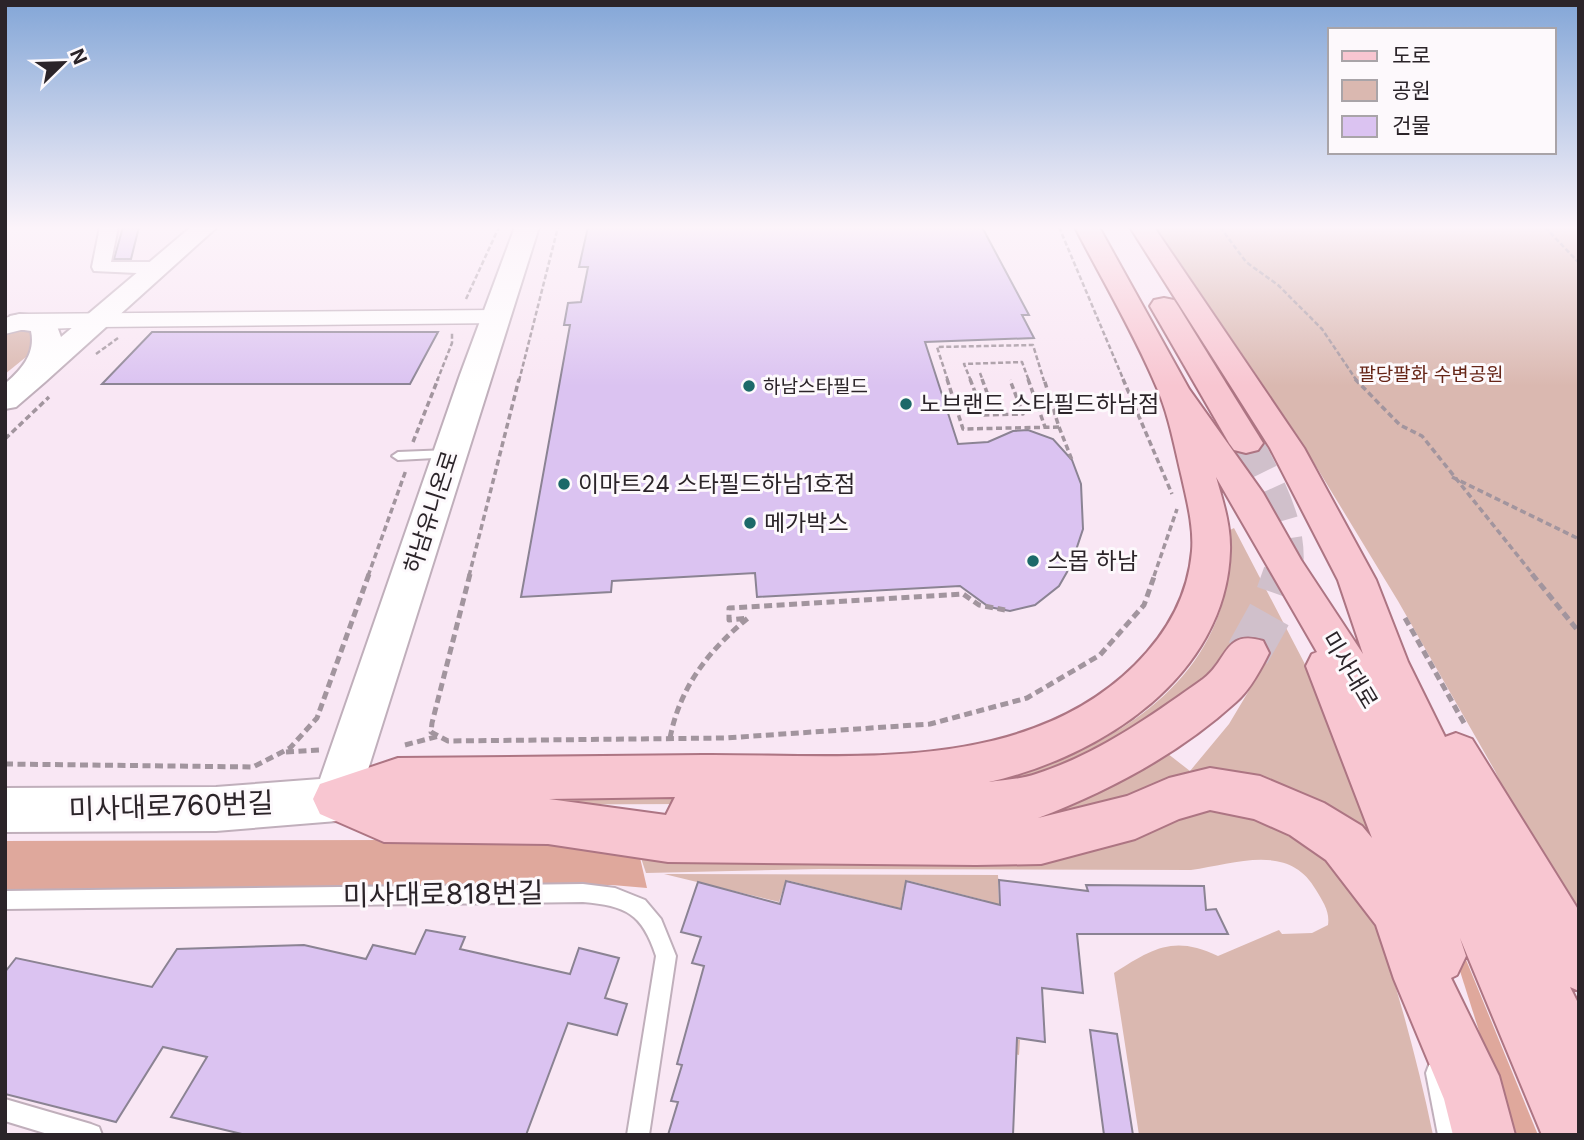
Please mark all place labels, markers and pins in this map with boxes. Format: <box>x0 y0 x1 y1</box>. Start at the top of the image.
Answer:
place label: 하남스타필드 <box>763 375 868 398</box>
marker: 하남스타필드 <box>741 378 757 394</box>
place label: 노브랜드 스타필드하남점 <box>920 390 1159 418</box>
marker: 노브랜드 스타필드하남점 <box>898 396 914 412</box>
place label: 이마트24 스타필드하남1호점 <box>578 470 855 498</box>
marker: 이마트24 스타필드하남1호점 <box>556 476 572 492</box>
place label: 메가박스 <box>764 509 849 537</box>
marker: 메가박스 <box>742 515 758 531</box>
place label: 스몹 하남 <box>1047 547 1138 575</box>
marker: 스몹 하남 <box>1025 553 1041 569</box>

